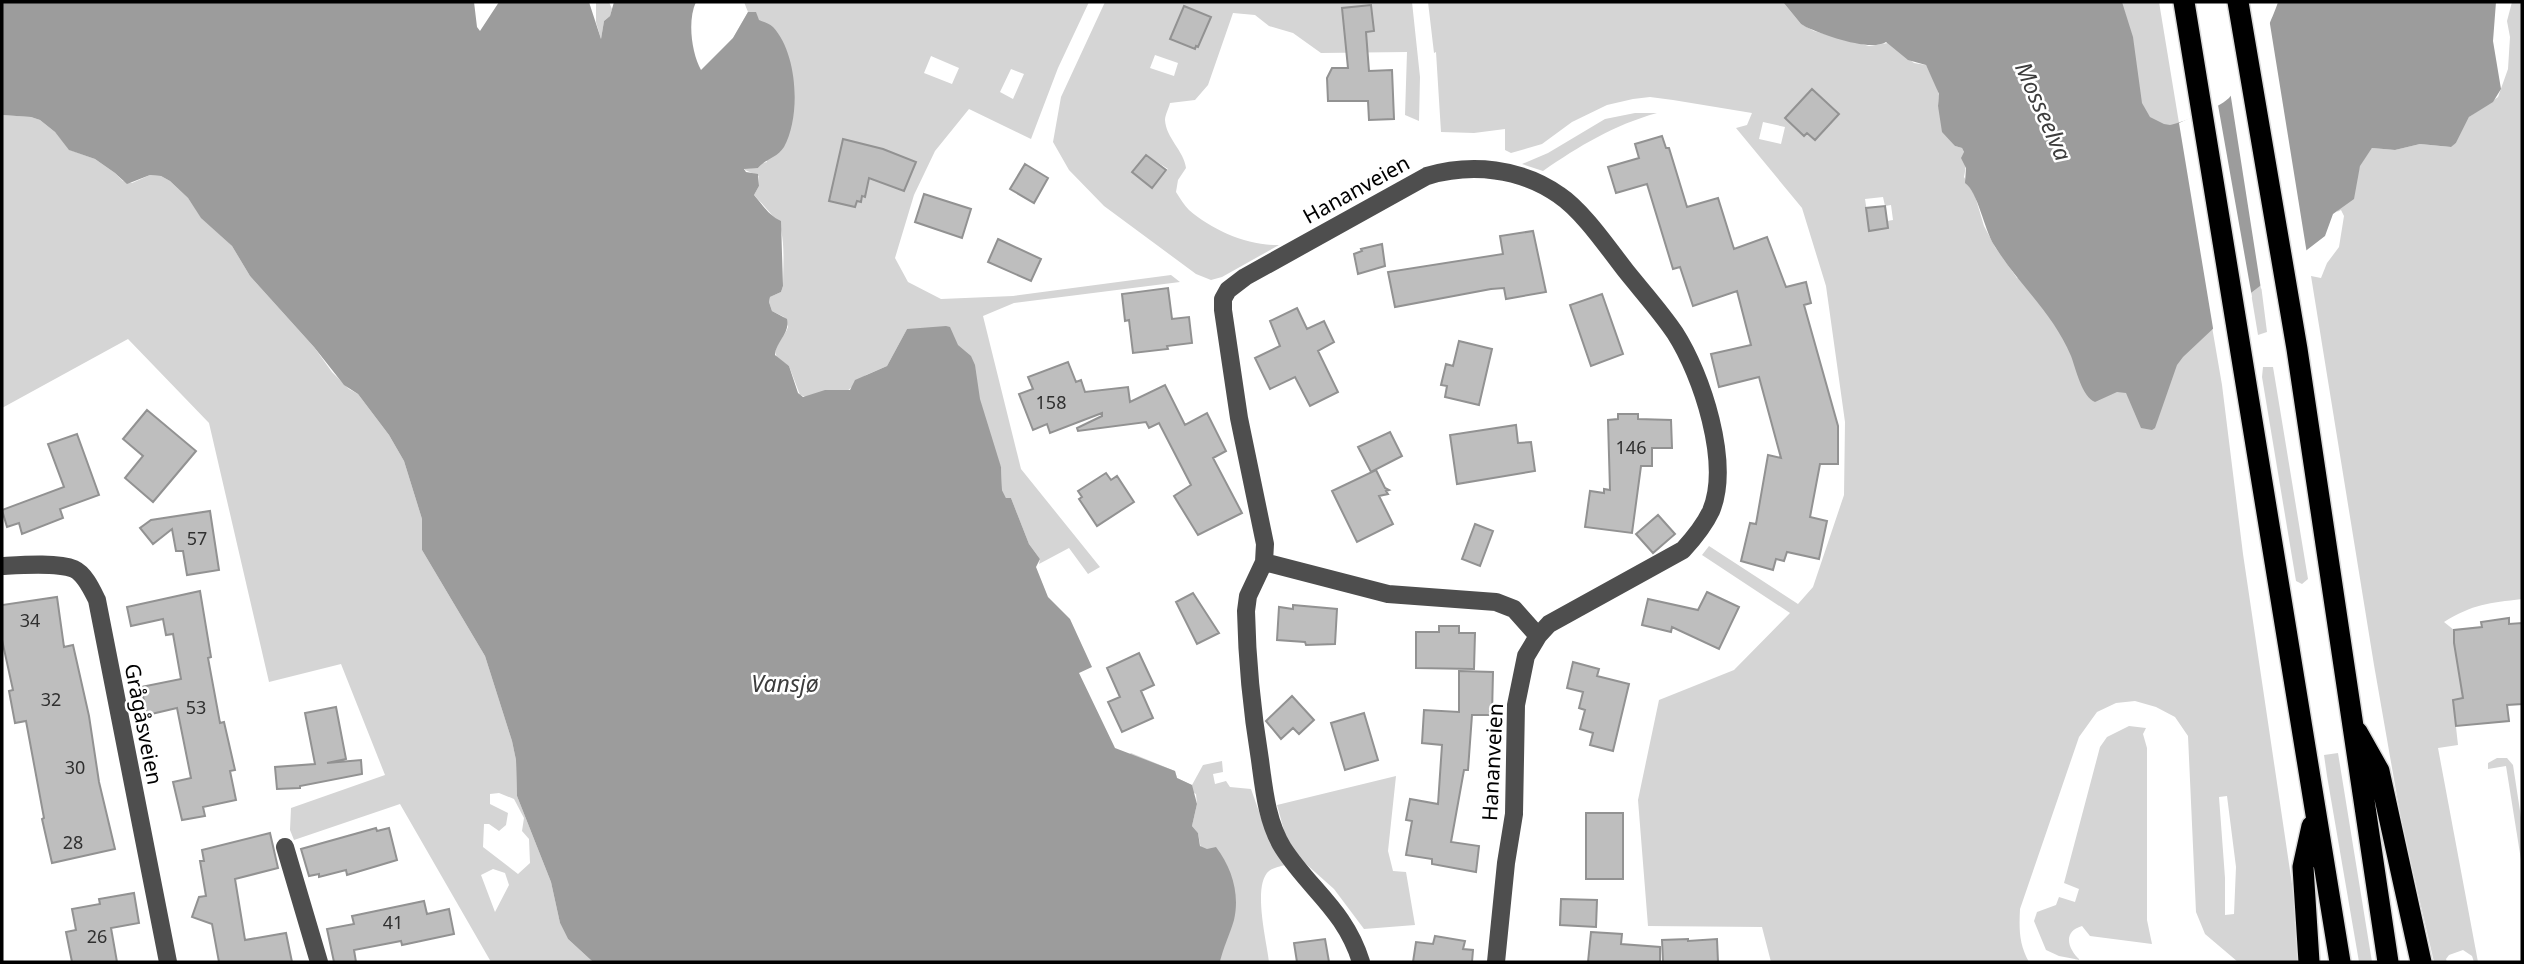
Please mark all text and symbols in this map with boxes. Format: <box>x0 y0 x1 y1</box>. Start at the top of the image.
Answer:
water label: Mosseelva <box>2008 57 2080 165</box>
street label: Hananveien <box>1298 148 1414 230</box>
house number: 158 <box>1036 390 1066 414</box>
house number: 146 <box>1616 435 1646 459</box>
house number: 57 <box>187 526 207 550</box>
house number: 34 <box>20 608 40 632</box>
street label: Grågåsveien <box>119 661 169 787</box>
water label: Vansjø <box>751 667 819 699</box>
house number: 32 <box>41 687 61 711</box>
house number: 53 <box>186 695 206 719</box>
street label: Hananveien <box>1475 702 1509 822</box>
house number: 30 <box>65 755 85 779</box>
house number: 28 <box>63 830 83 854</box>
house number: 41 <box>383 910 403 934</box>
house number: 26 <box>87 924 107 948</box>

